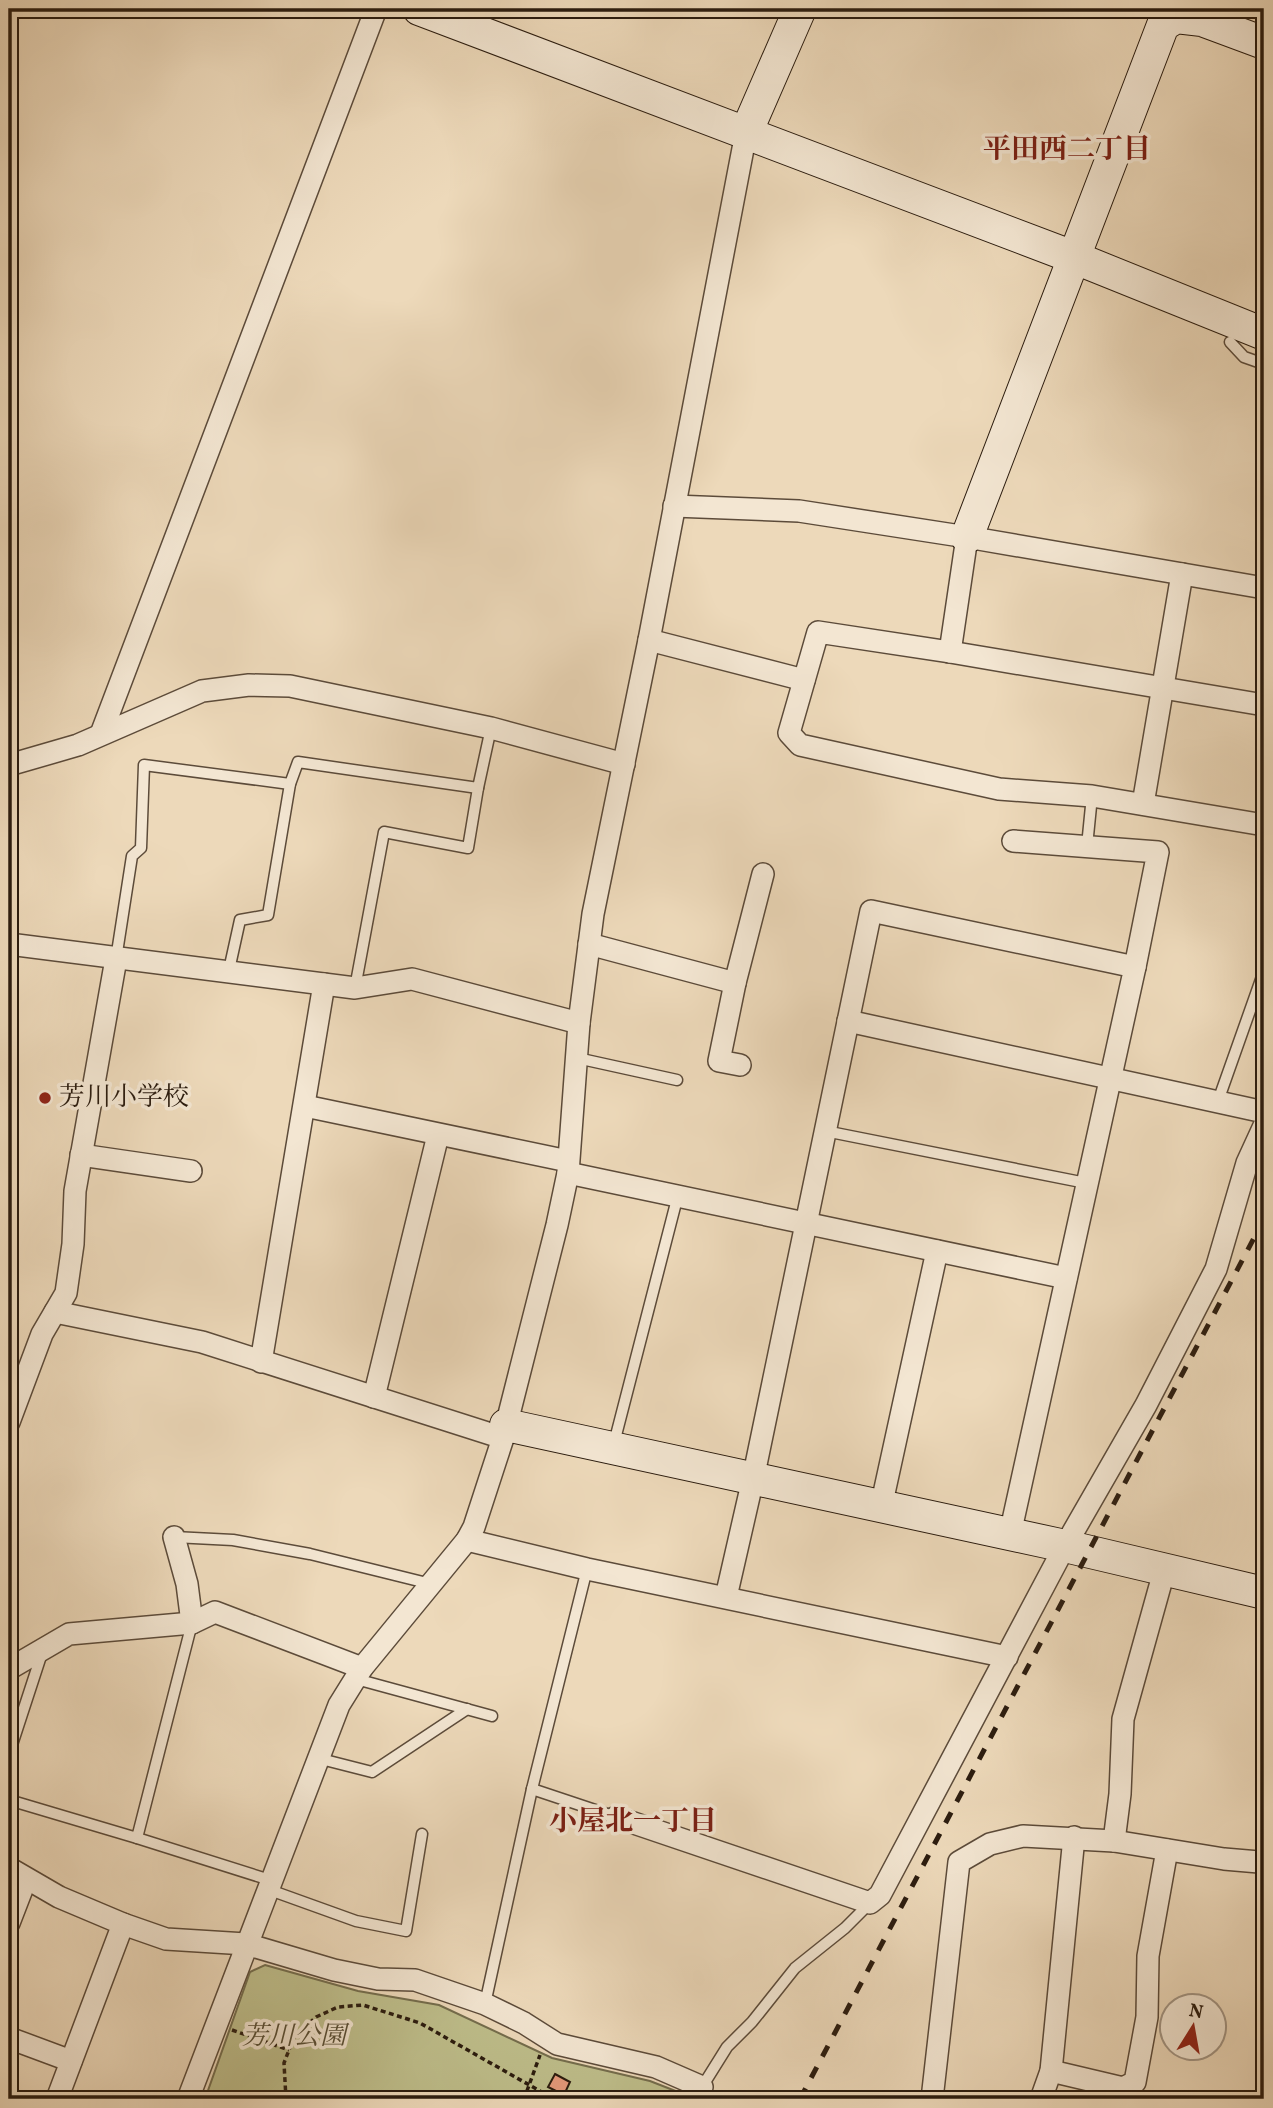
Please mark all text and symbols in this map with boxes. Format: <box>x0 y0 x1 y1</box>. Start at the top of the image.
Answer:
district label: 平田西二丁目 <box>983 131 1151 170</box>
place label: 芳川小学校 <box>59 1080 189 1116</box>
marker: 芳川小学校 <box>37 1090 53 1106</box>
district label: 小屋北一丁目 <box>549 1803 717 1842</box>
north arrow <box>1158 1993 1228 2062</box>
text: N <box>1187 1998 1205 2026</box>
park label: 芳川公園 <box>242 2019 350 2055</box>

